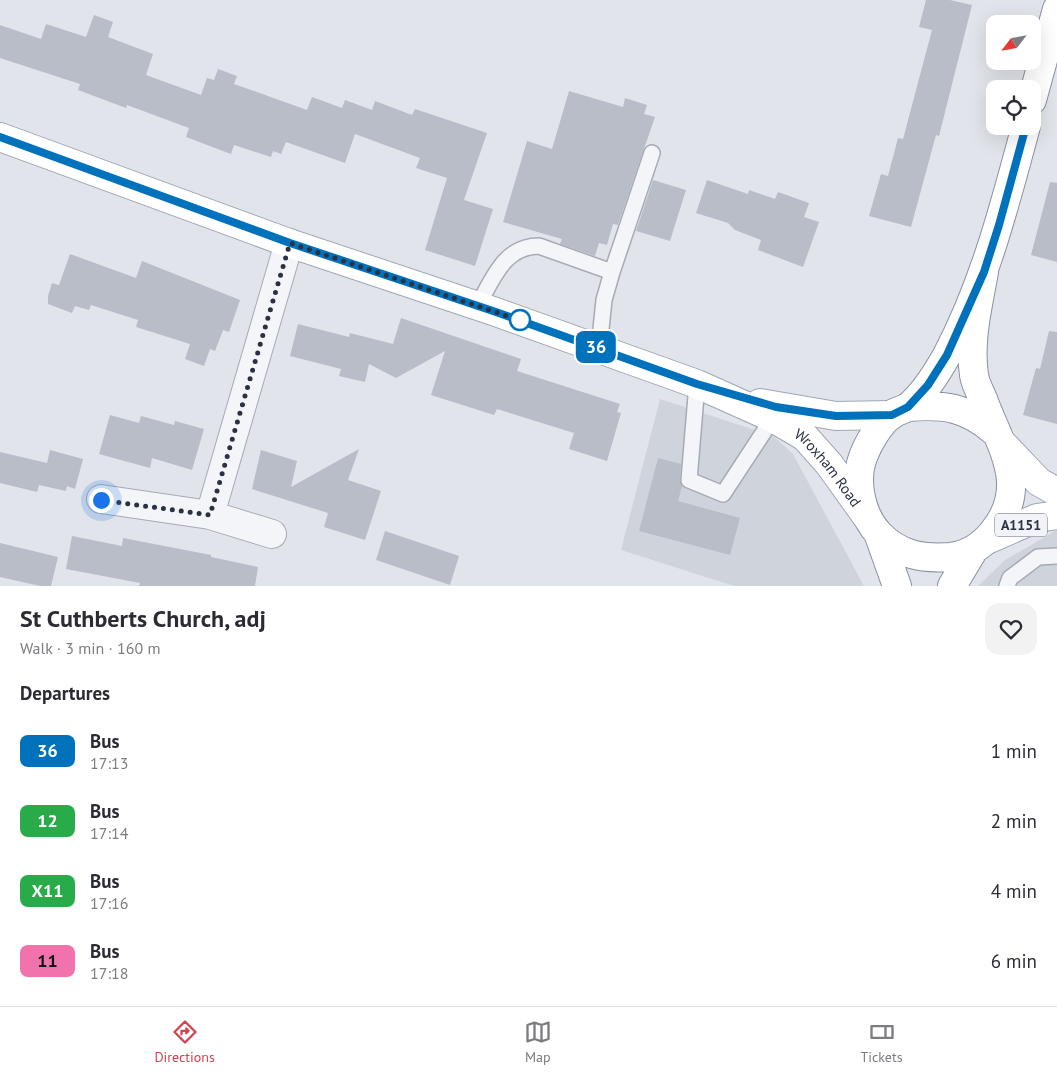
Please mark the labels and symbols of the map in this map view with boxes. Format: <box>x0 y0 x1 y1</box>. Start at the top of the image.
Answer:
north arrow <box>986 15 1041 70</box>
unlabelled marker <box>509 309 531 331</box>
line badge: 36 <box>574 331 618 363</box>
street label: Wroxham Road <box>792 424 866 510</box>
your location <box>89 488 114 513</box>
road number: A1151 <box>995 514 1047 536</box>

